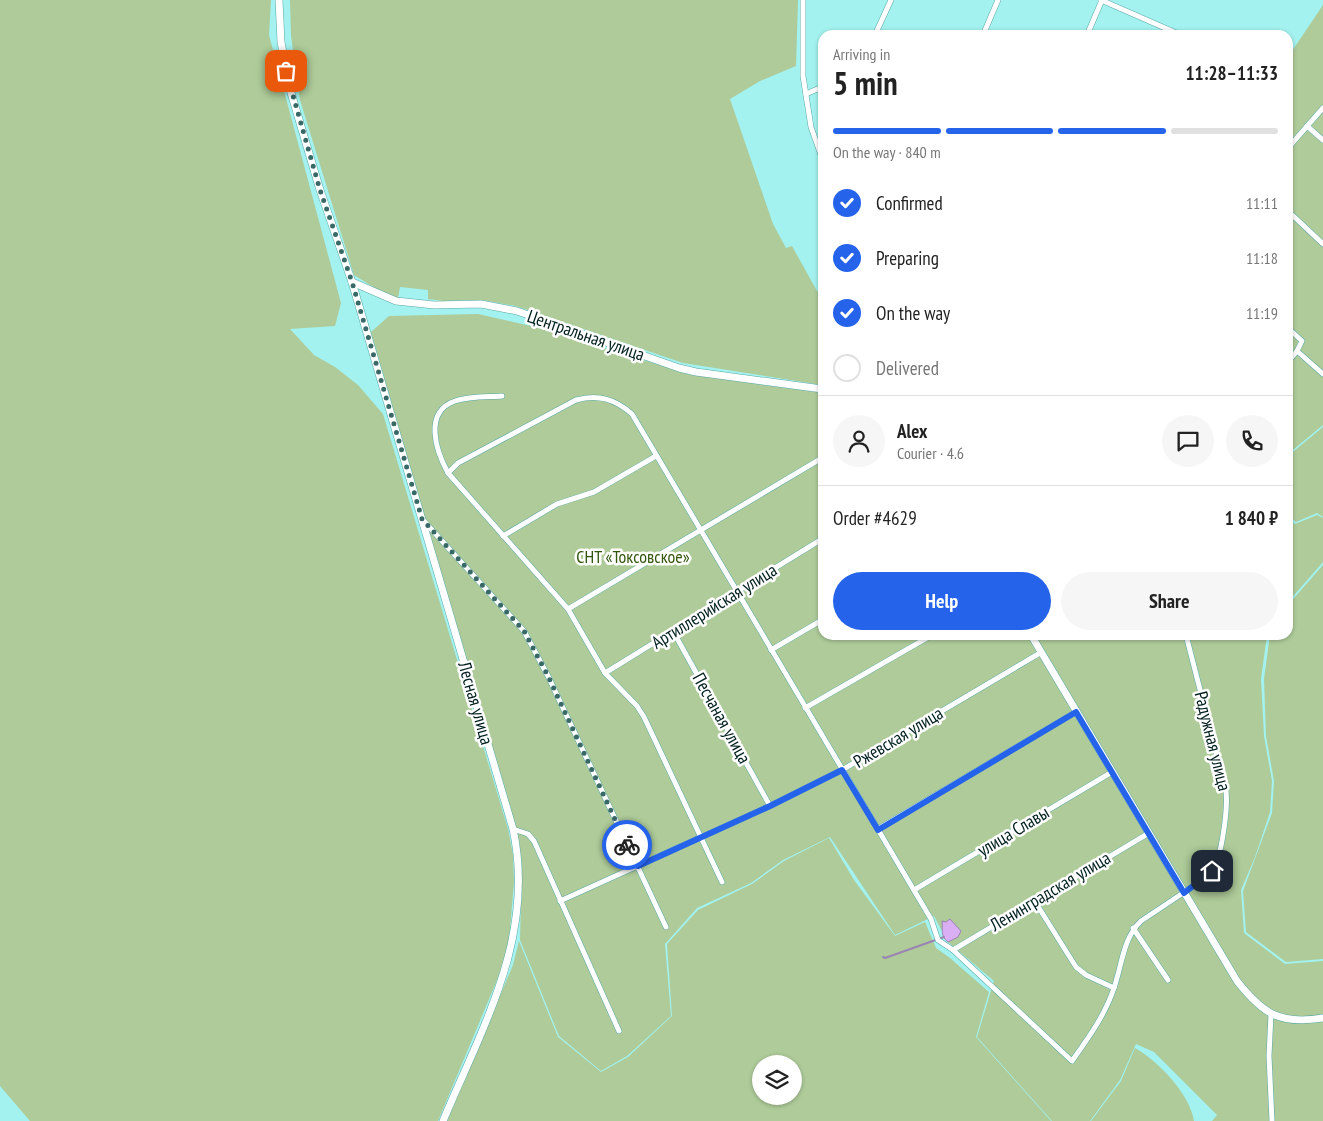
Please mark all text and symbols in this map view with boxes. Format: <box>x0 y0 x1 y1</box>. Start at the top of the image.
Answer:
text: Arriving in <box>833 44 890 64</box>
pin <box>265 50 307 92</box>
icon: bag <box>272 57 300 85</box>
text: 11:28–11:33 <box>1185 61 1278 85</box>
text: 5 min <box>833 62 898 104</box>
text: On the way · 840 m <box>833 142 941 162</box>
icon: check <box>833 189 861 217</box>
text: Confirmed <box>876 191 943 215</box>
text: 11:11 <box>1246 193 1278 213</box>
icon: check <box>833 244 861 272</box>
text: Preparing <box>876 246 939 270</box>
text: 11:18 <box>1246 248 1278 268</box>
icon: check <box>833 299 861 327</box>
text: On the way <box>876 301 950 325</box>
text: 11:19 <box>1246 303 1278 323</box>
street label: Центральная улица <box>524 304 648 366</box>
text: Delivered <box>876 356 939 380</box>
button: person <box>833 415 885 467</box>
button: chat <box>1162 415 1214 467</box>
button: phone <box>1226 415 1278 467</box>
text: Alex <box>897 419 927 443</box>
text: Courier · 4.6 <box>897 443 964 463</box>
text: Order #4629 <box>833 506 917 530</box>
text: 1 840 ₽ <box>1225 506 1278 530</box>
park label: СНТ «Токсовское» <box>576 545 690 568</box>
street label: Артиллерийская улица <box>647 558 781 654</box>
button: Help <box>833 572 1051 630</box>
button: Share <box>1061 572 1278 630</box>
street label: Лесная улица <box>453 658 499 747</box>
street label: Песчаная улица <box>688 669 756 767</box>
street label: Радужная улица <box>1190 689 1236 793</box>
street label: Ржевская улица <box>849 701 947 773</box>
street label: улица Славы <box>973 801 1053 861</box>
courier <box>602 820 652 870</box>
icon: bike <box>613 831 641 859</box>
street label: Ленинградская улица <box>985 846 1114 937</box>
pin <box>1191 850 1233 892</box>
icon: home <box>1198 857 1226 885</box>
map controls <box>752 1055 802 1105</box>
button: layers <box>752 1055 802 1105</box>

